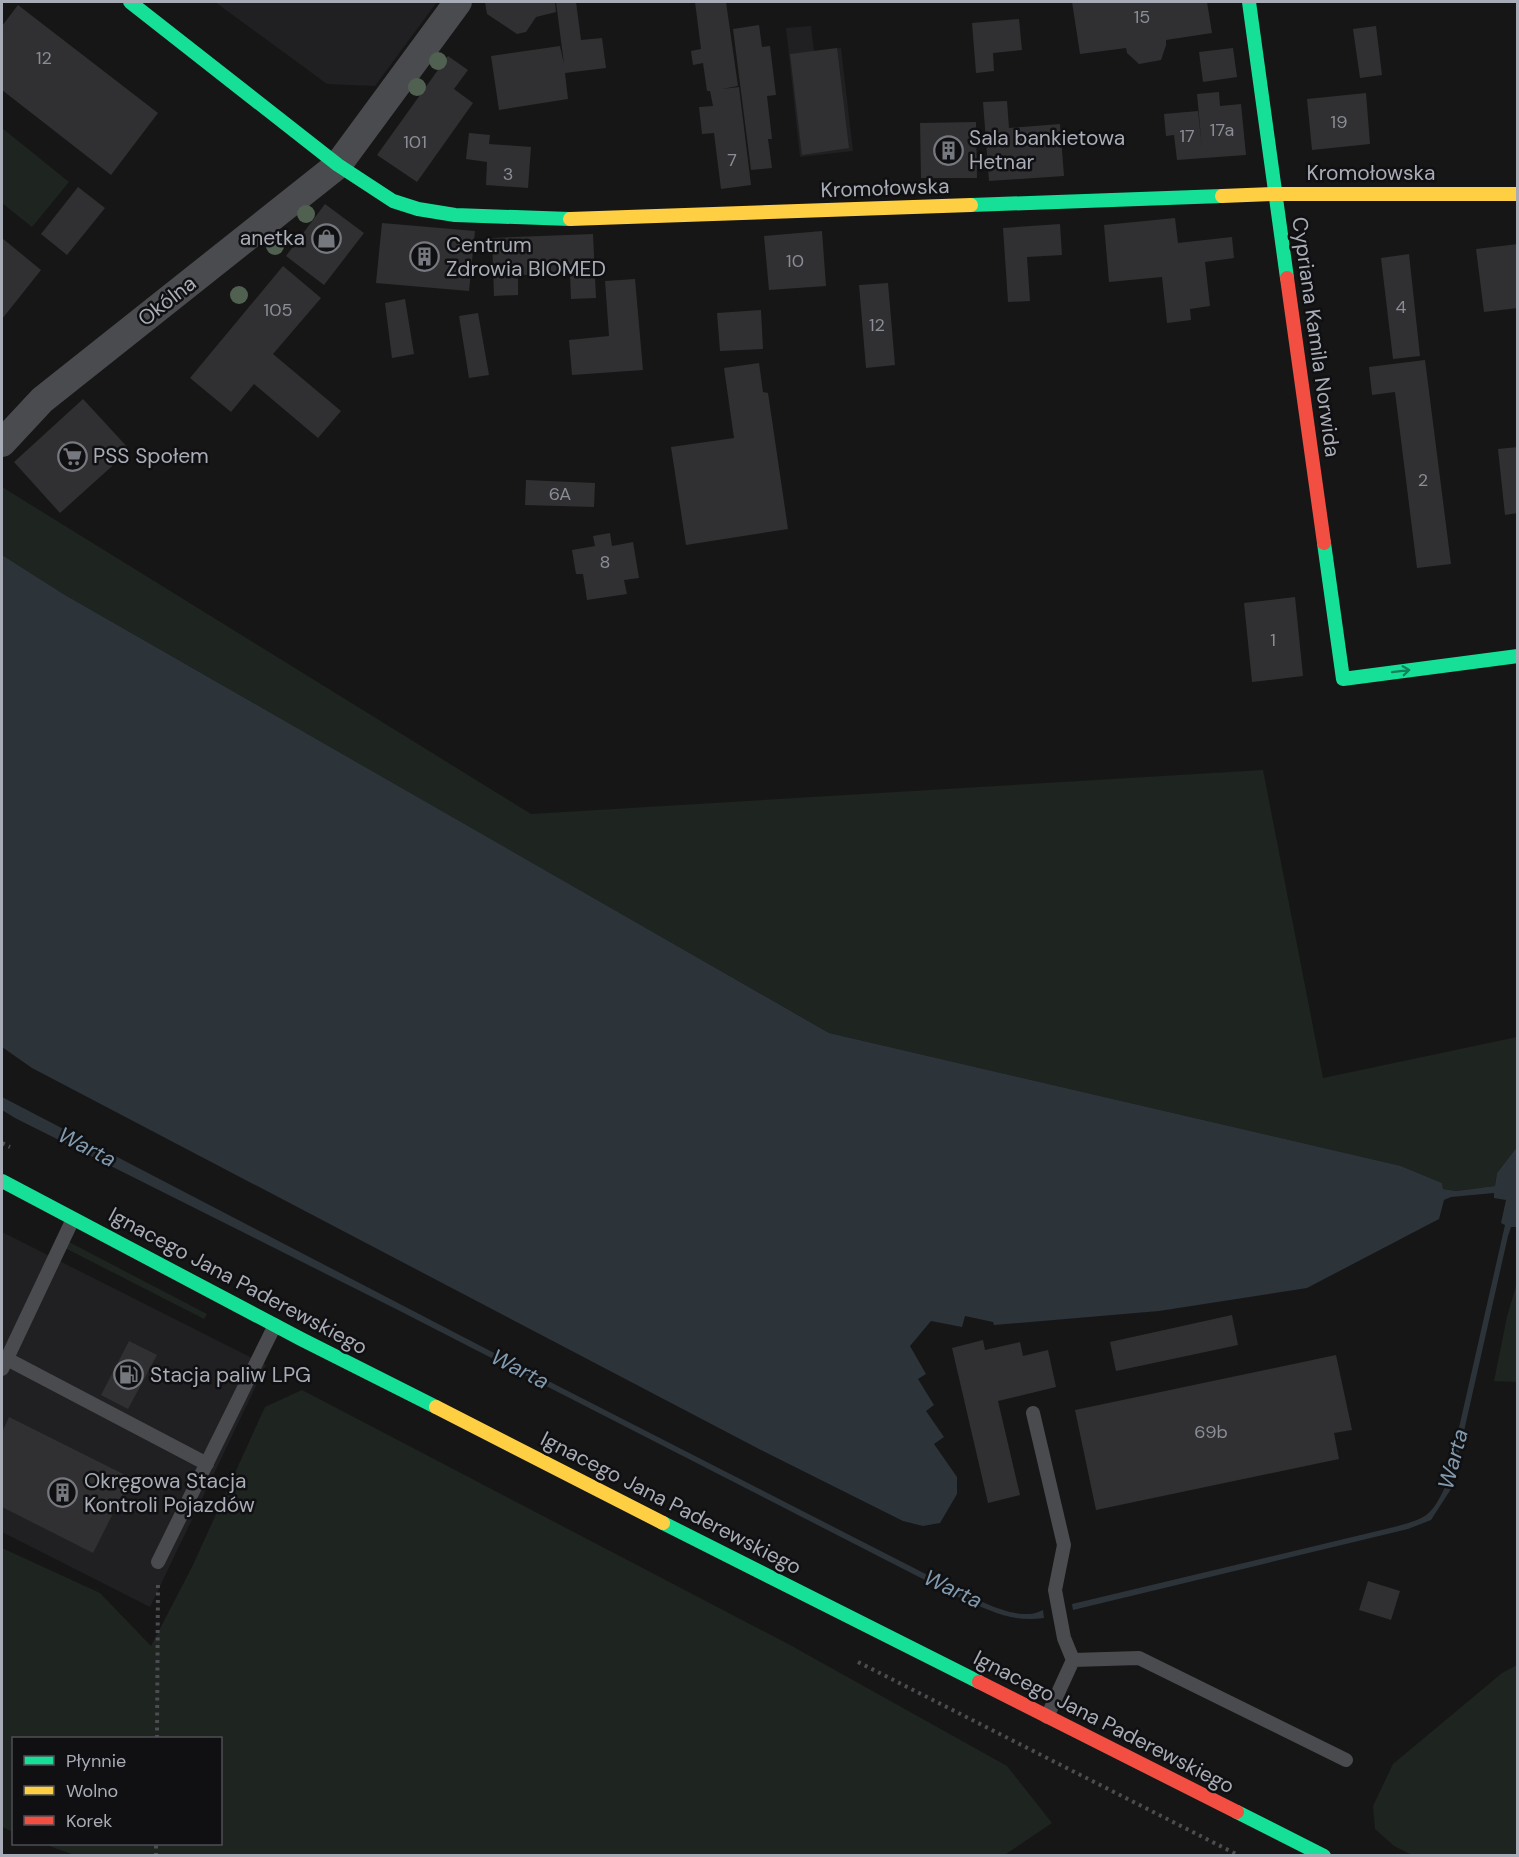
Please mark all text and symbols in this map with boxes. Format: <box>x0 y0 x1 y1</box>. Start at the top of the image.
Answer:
house number: 15 <box>1134 5 1150 29</box>
house number: 12 <box>36 46 52 70</box>
house number: 19 <box>1331 110 1347 134</box>
house number: 17a <box>1210 118 1234 142</box>
place label: Sala bankietowa Hetnar <box>969 124 1125 176</box>
house number: 17 <box>1179 124 1195 148</box>
house number: 101 <box>403 130 427 154</box>
building icon: Sala bankietowa Hetnar <box>932 134 964 166</box>
house number: 7 <box>727 148 737 172</box>
street label: Kromołowska <box>1306 159 1436 187</box>
house number: 3 <box>503 162 513 186</box>
street label: Kromołowska <box>820 172 950 204</box>
street label: Cypriana Kamila Norwida <box>1285 215 1347 459</box>
shop icon: anetka <box>310 222 342 254</box>
place label: anetka <box>240 224 305 252</box>
place label: Centrum Zdrowia BIOMED <box>446 231 606 283</box>
building icon: Centrum Zdrowia BIOMED <box>409 241 441 273</box>
house number: 10 <box>786 249 804 273</box>
street label: Okólna <box>132 269 202 333</box>
house number: 4 <box>1396 295 1407 319</box>
house number: 105 <box>264 298 292 322</box>
house number: 12 <box>869 313 885 337</box>
supermarket icon: PSS Społem <box>56 440 88 472</box>
place label: PSS Społem <box>93 442 209 470</box>
house number: 2 <box>1418 468 1428 492</box>
house number: 6A <box>549 482 571 506</box>
house number: 8 <box>600 550 610 574</box>
house number: 1 <box>1270 628 1276 652</box>
one-way arrow <box>1390 666 1410 677</box>
water label: Warta <box>53 1120 121 1174</box>
street label: Ignacego Jana Paderewskiego <box>104 1201 372 1361</box>
water label: Warta <box>486 1342 554 1396</box>
fuel station icon: Stacja paliw LPG <box>113 1359 145 1391</box>
place label: Stacja paliw LPG <box>150 1361 311 1389</box>
house number: 69b <box>1194 1420 1228 1444</box>
street label: Ignacego Jana Paderewskiego <box>536 1425 806 1581</box>
water label: Warta <box>1431 1426 1475 1492</box>
place label: Okręgowa Stacja Kontroli Pojazdów <box>84 1467 255 1519</box>
building icon: Okręgowa Stacja Kontroli Pojazdów <box>47 1477 79 1509</box>
water label: Warta <box>919 1563 987 1615</box>
street label: Ignacego Jana Paderewskiego <box>969 1644 1239 1800</box>
legend <box>12 1737 222 1845</box>
text: Płynnie <box>66 1749 126 1773</box>
text: Wolno <box>66 1779 118 1803</box>
text: Korek <box>66 1809 112 1833</box>

